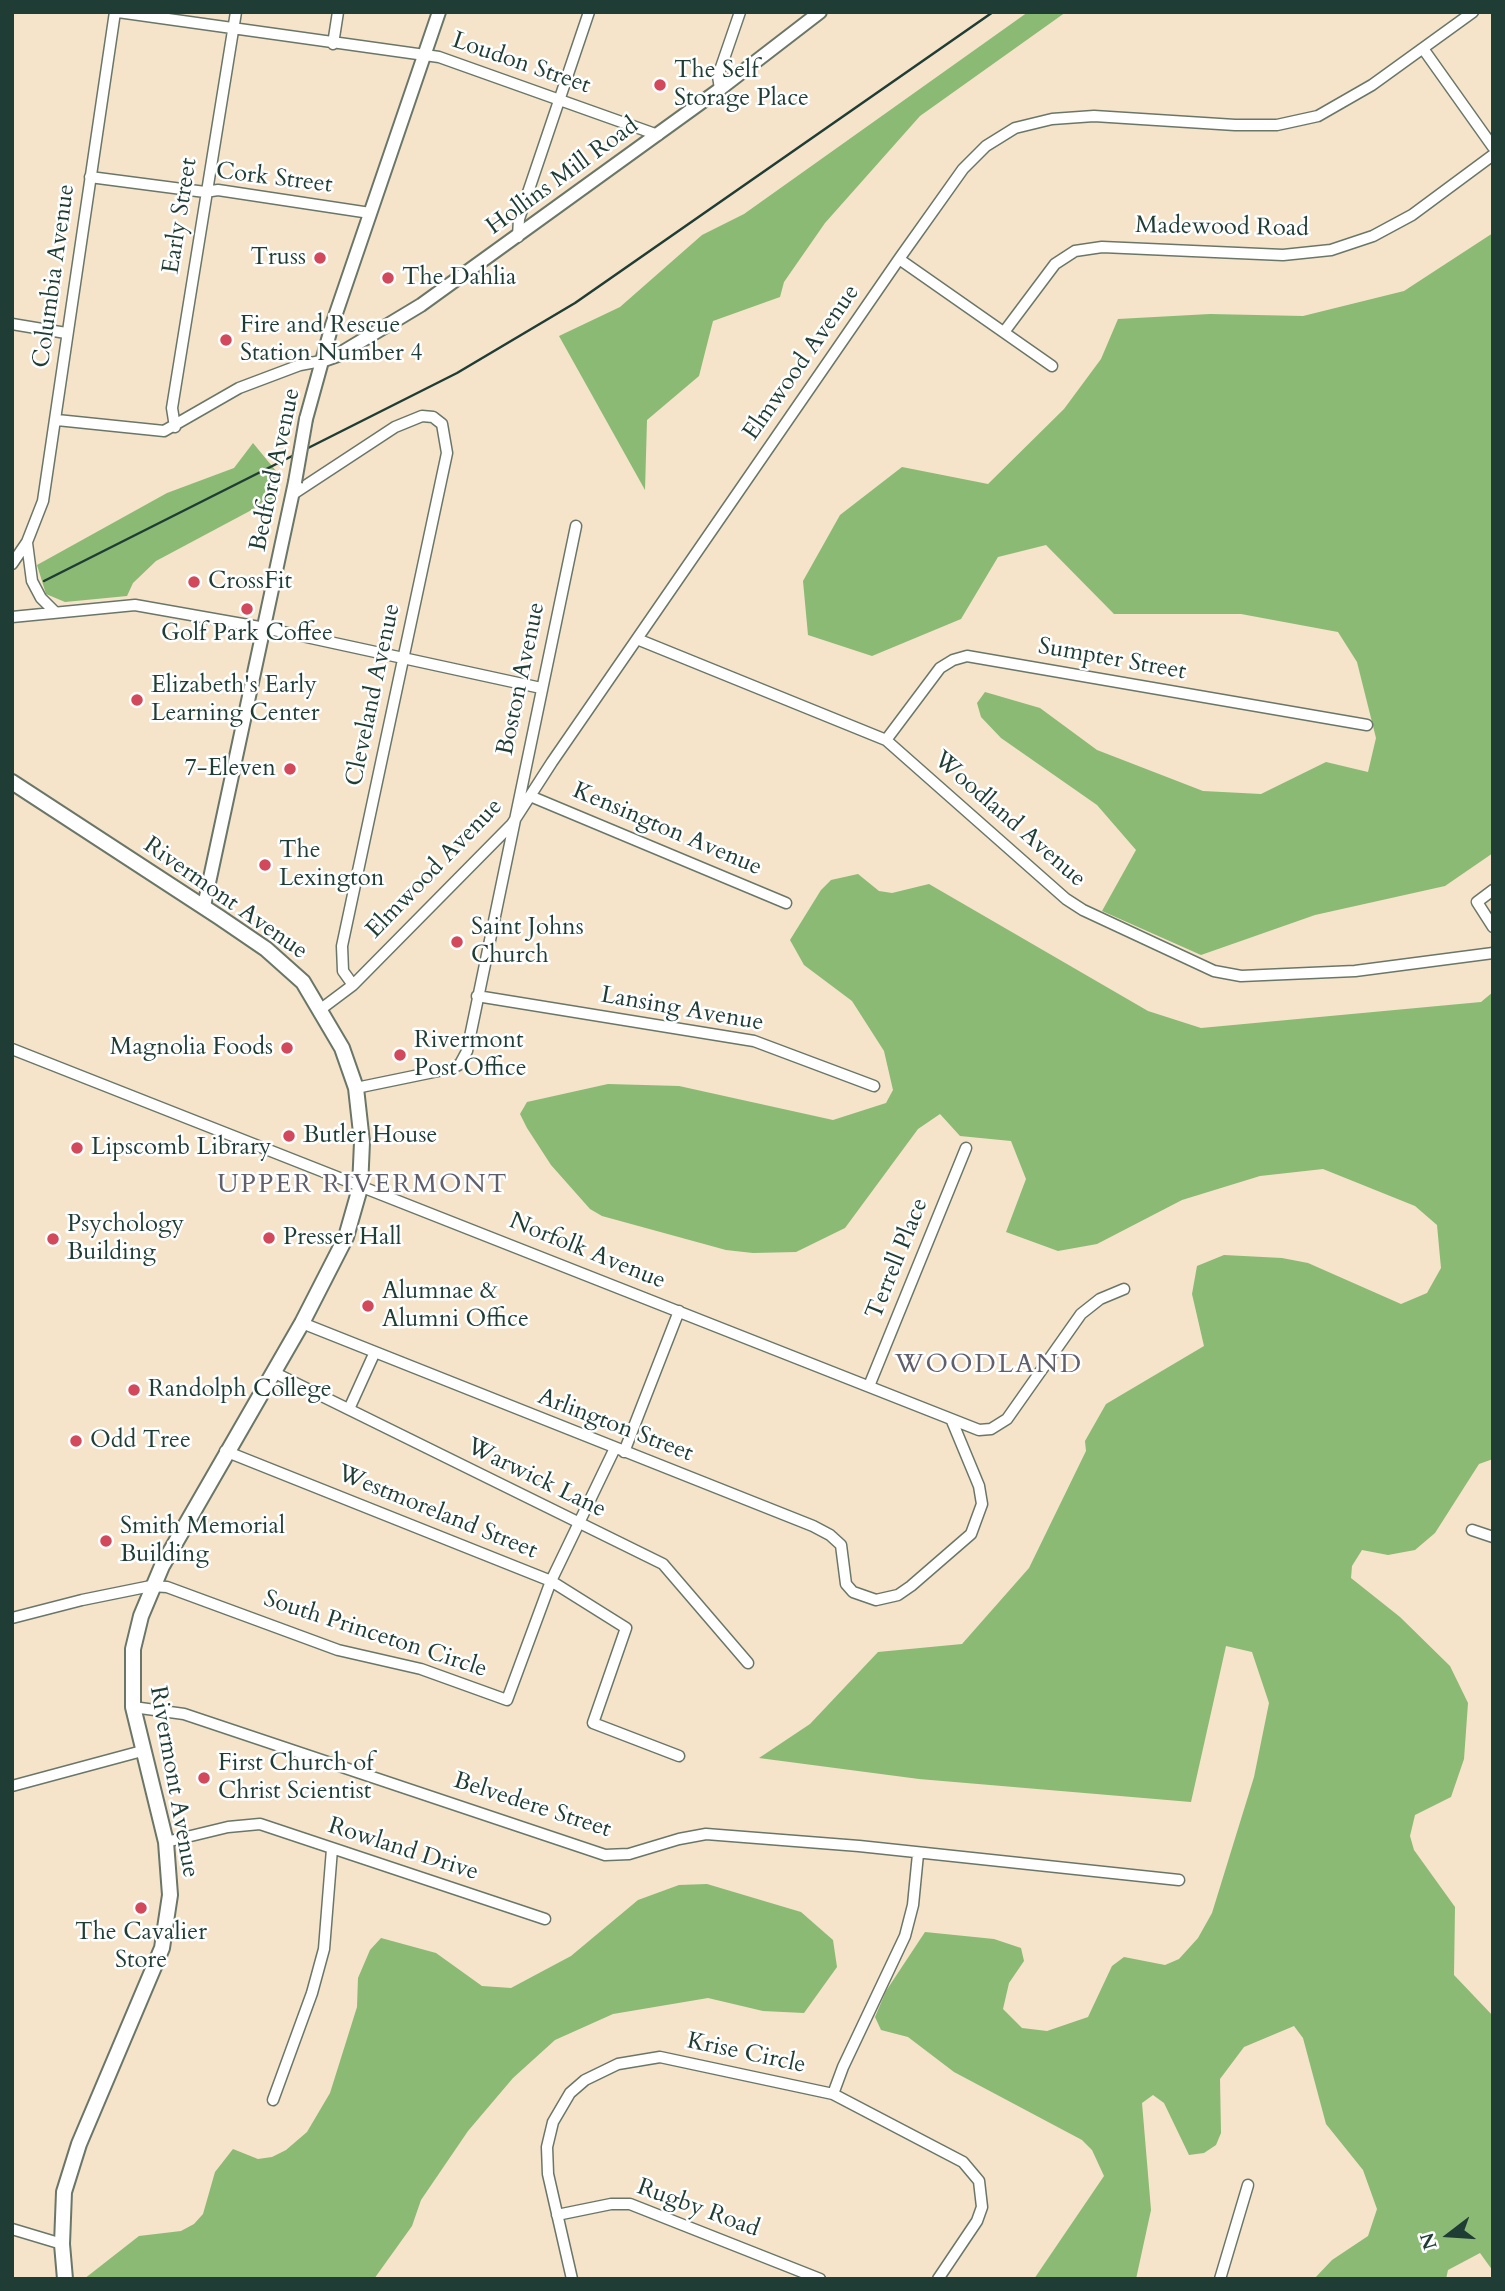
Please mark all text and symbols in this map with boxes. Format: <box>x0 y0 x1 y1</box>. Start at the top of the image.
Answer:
street label: Loudon Street <box>448 27 594 101</box>
place label: The Self Storage Place <box>674 57 809 113</box>
marker: The Self Storage Place <box>652 77 668 93</box>
street label: Hollins Mill Road <box>481 112 645 242</box>
street label: Early Street <box>158 156 204 276</box>
street label: Cork Street <box>214 158 334 200</box>
street label: Columbia Avenue <box>28 182 82 370</box>
street label: Madewood Road <box>1135 212 1309 244</box>
place label: Truss <box>250 244 306 272</box>
marker: Truss <box>312 250 328 266</box>
place label: The Dahlia <box>402 264 516 292</box>
marker: The Dahlia <box>380 270 396 286</box>
street label: Elmwood Avenue <box>738 280 866 446</box>
place label: Fire and Rescue Station Number 4 <box>240 312 423 368</box>
marker: Fire and Rescue Station Number 4 <box>218 332 234 348</box>
street label: Bedford Avenue <box>245 386 307 554</box>
place label: CrossFit <box>208 568 292 596</box>
marker: CrossFit <box>186 574 202 590</box>
street label: Boston Avenue <box>492 600 552 758</box>
marker: Golf Park Coffee <box>239 601 255 617</box>
street label: Cleveland Avenue <box>341 601 407 789</box>
place label: Golf Park Coffee <box>161 620 333 648</box>
street label: Sumpter Street <box>1036 633 1188 687</box>
place label: Elizabeth's Early Learning Center <box>151 672 320 728</box>
marker: Elizabeth's Early Learning Center <box>129 692 145 708</box>
street label: Woodland Avenue <box>927 746 1091 894</box>
place label: 7-Eleven <box>185 755 276 783</box>
marker: 7-Eleven <box>282 761 298 777</box>
street label: Kensington Avenue <box>568 777 766 883</box>
street label: Elmwood Avenue <box>361 793 509 945</box>
street label: Rivermont Avenue <box>137 832 313 966</box>
place label: The Lexington <box>279 837 384 893</box>
marker: The Lexington <box>257 857 273 873</box>
place label: Saint Johns Church <box>471 914 584 970</box>
marker: Saint Johns Church <box>449 934 465 950</box>
street label: Lansing Avenue <box>598 982 766 1038</box>
place label: Rivermont Post Office <box>414 1027 527 1083</box>
place label: Magnolia Foods <box>110 1034 273 1062</box>
marker: Magnolia Foods <box>279 1040 295 1056</box>
marker: Rivermont Post Office <box>392 1047 408 1063</box>
place label: Butler House <box>303 1122 437 1150</box>
marker: Butler House <box>281 1128 297 1144</box>
place label: Lipscomb Library <box>91 1134 271 1162</box>
marker: Lipscomb Library <box>69 1140 85 1156</box>
district label: UPPER RIVERMONT <box>219 1170 507 1202</box>
street label: Terrell Place <box>861 1194 935 1324</box>
street label: Norfolk Avenue <box>505 1208 669 1296</box>
place label: Psychology Building <box>67 1211 184 1267</box>
place label: Presser Hall <box>283 1224 402 1252</box>
marker: Presser Hall <box>261 1230 277 1246</box>
marker: Psychology Building <box>45 1231 61 1247</box>
place label: Alumnae & Alumni Office <box>382 1278 529 1334</box>
marker: Alumnae & Alumni Office <box>360 1298 376 1314</box>
district label: WOODLAND <box>896 1350 1082 1382</box>
place label: Randolph College <box>148 1376 332 1404</box>
marker: Randolph College <box>126 1382 142 1398</box>
street label: Arlington Street <box>533 1383 697 1469</box>
place label: Odd Tree <box>90 1427 191 1455</box>
marker: Odd Tree <box>68 1433 84 1449</box>
street label: Warwick Lane <box>462 1433 610 1525</box>
street label: Westmoreland Street <box>333 1460 541 1566</box>
place label: Smith Memorial Building <box>120 1513 285 1569</box>
marker: Smith Memorial Building <box>98 1533 114 1549</box>
street label: South Princeton Circle <box>260 1585 490 1685</box>
street label: Rivermont Avenue <box>142 1684 204 1880</box>
place label: First Church of Christ Scientist <box>218 1750 374 1806</box>
street label: Belvedere Street <box>450 1767 614 1845</box>
marker: First Church of Christ Scientist <box>196 1770 212 1786</box>
street label: Rowland Drive <box>324 1812 482 1888</box>
marker: The Cavalier Store <box>133 1900 149 1916</box>
place label: The Cavalier Store <box>75 1919 207 1975</box>
street label: Krise Circle <box>684 2027 808 2081</box>
street label: Rugby Road <box>633 2174 763 2244</box>
north arrow <box>1414 2200 1484 2270</box>
text: N <box>1414 2229 1444 2253</box>

